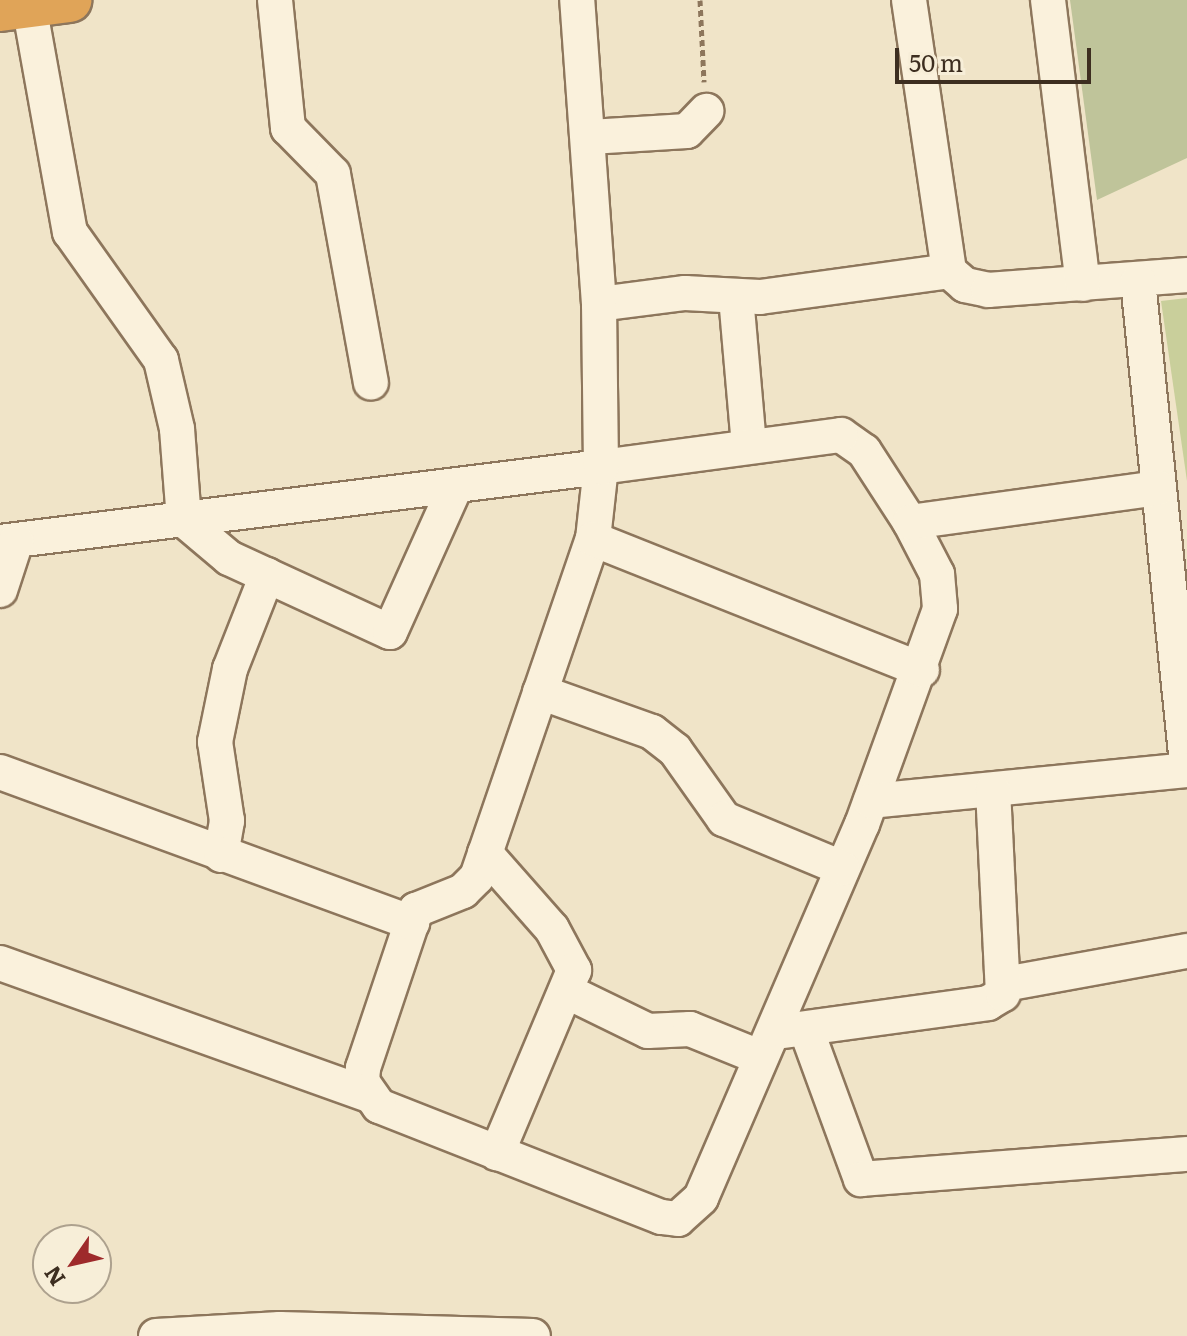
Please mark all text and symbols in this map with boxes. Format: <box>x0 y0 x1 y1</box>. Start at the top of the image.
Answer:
scale bar <box>899 32 1095 82</box>
text: 50 m <box>909 44 963 79</box>
north arrow <box>32 1224 112 1304</box>
text: N <box>35 1260 72 1293</box>

